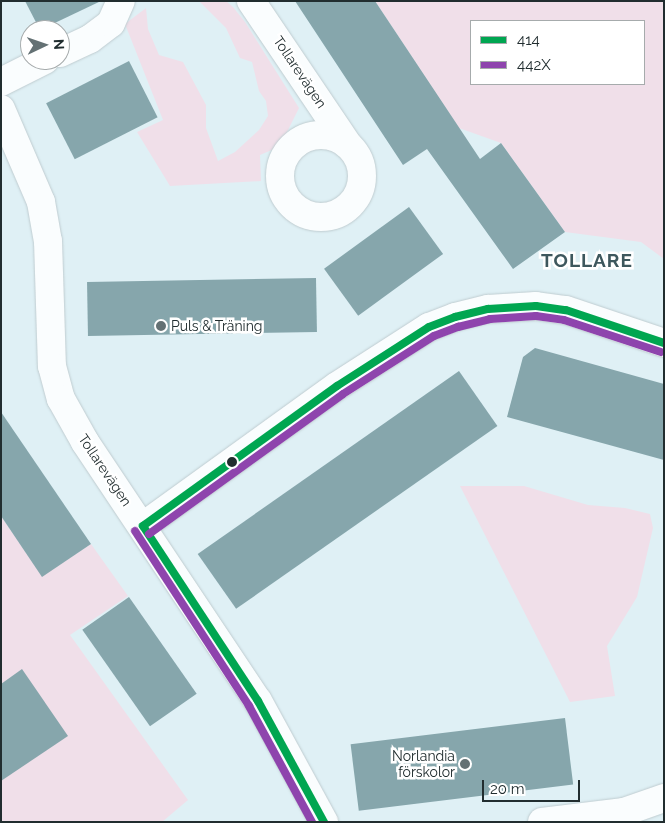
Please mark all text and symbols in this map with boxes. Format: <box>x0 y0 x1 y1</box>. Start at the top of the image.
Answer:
north arrow <box>20 20 70 70</box>
legend <box>470 20 645 85</box>
text: 414 <box>517 31 540 49</box>
street label: Tollarevägen <box>270 33 330 111</box>
text: N <box>51 39 67 50</box>
text: 442X <box>517 56 551 74</box>
district label: TOLLARE <box>540 250 634 272</box>
place label: Puls & Träning <box>171 318 263 334</box>
marker: Puls & Träning <box>155 320 167 332</box>
street label: Tollarevägen <box>75 431 135 509</box>
unlabelled marker <box>227 457 237 467</box>
place label: Norlandia förskolor <box>392 748 455 780</box>
marker: Norlandia förskolor <box>459 758 471 770</box>
scale bar <box>485 770 582 802</box>
text: 20 m <box>490 780 525 798</box>

